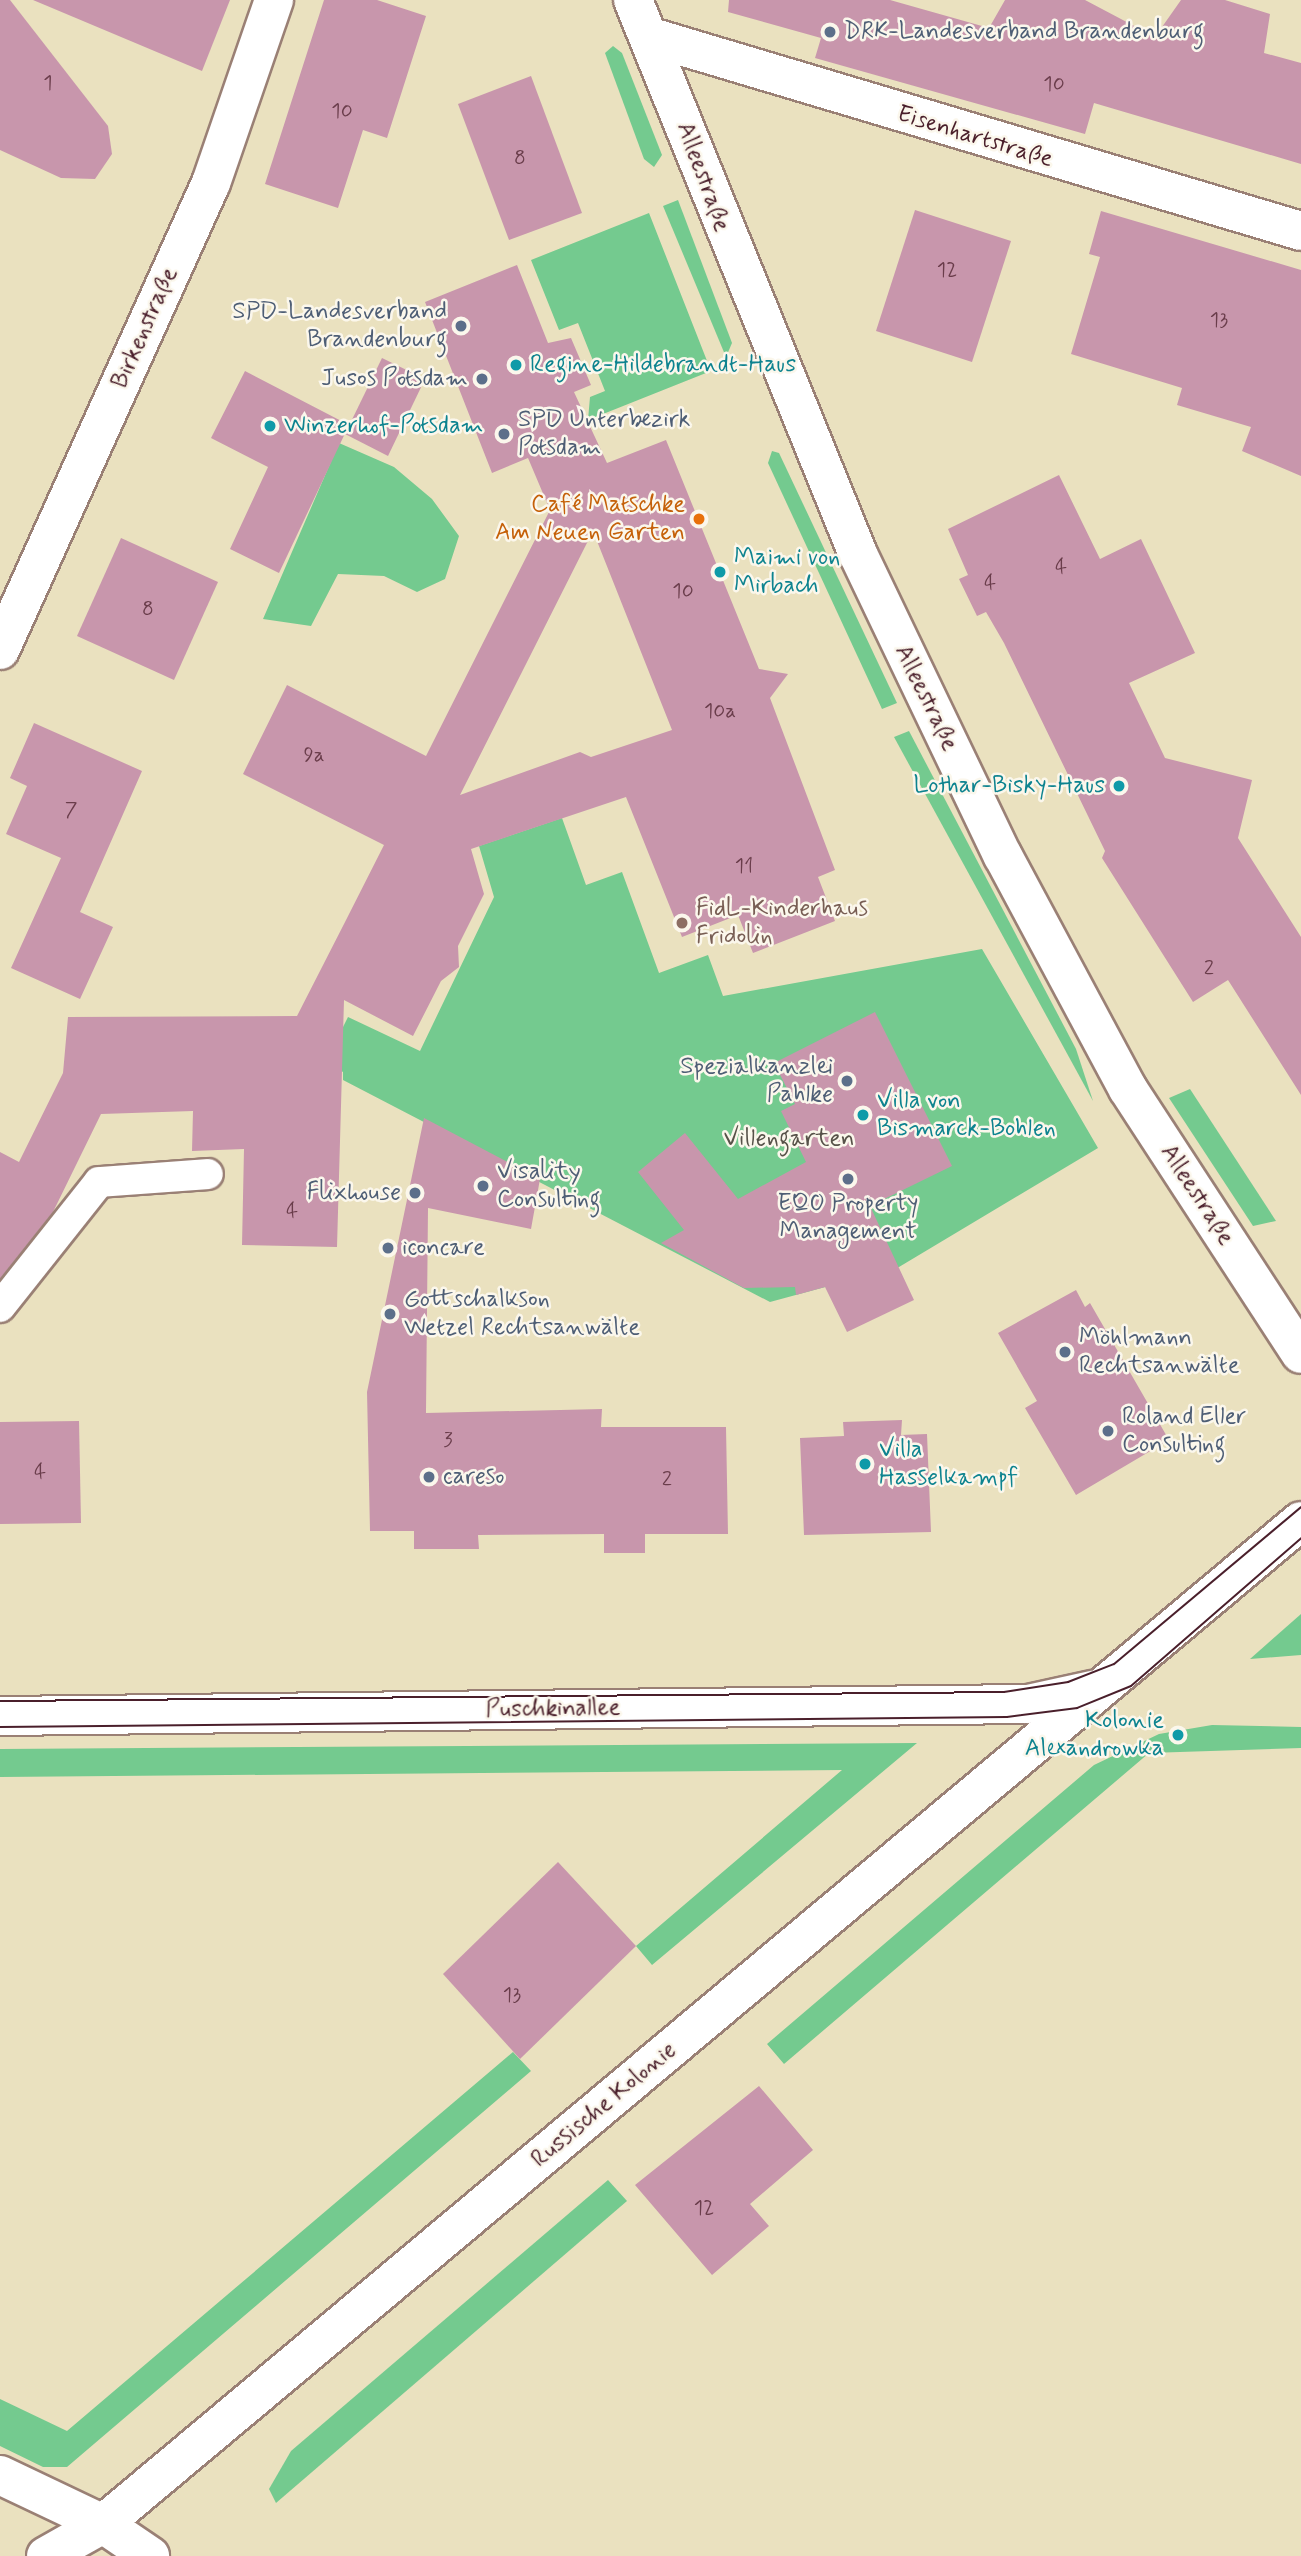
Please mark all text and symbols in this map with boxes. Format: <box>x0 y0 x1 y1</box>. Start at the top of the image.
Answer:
place label: DRK-Landesverband Brandenburg <box>844 18 1204 46</box>
marker: DRK-Landesverband Brandenburg <box>822 24 838 40</box>
house number: 1 <box>43 70 53 96</box>
house number: 10 <box>1043 71 1065 97</box>
house number: 10 <box>331 98 353 124</box>
street label: Eisenhartstraße <box>894 100 1056 174</box>
street label: Alleestraße <box>670 118 736 236</box>
house number: 8 <box>514 145 526 171</box>
house number: 12 <box>937 257 957 283</box>
street label: Birkenstraße <box>106 263 184 393</box>
place label: SPD-Landesverband Brandenburg <box>232 298 447 354</box>
house number: 13 <box>1210 307 1228 333</box>
marker: SPD-Landesverband Brandenburg <box>453 318 469 334</box>
place label: Regine-Hildebrandt-Haus <box>530 351 796 379</box>
marker: Regine-Hildebrandt-Haus <box>508 357 524 373</box>
place label: Jusos Potsdam <box>323 365 468 393</box>
marker: Jusos Potsdam <box>474 371 490 387</box>
place label: SPD Unterbezirk Potsdam <box>518 406 690 462</box>
place label: Winzerhof-Potsdam <box>284 412 484 440</box>
marker: Winzerhof-Potsdam <box>262 418 278 434</box>
marker: SPD Unterbezirk Potsdam <box>496 426 512 442</box>
place label: Café Matschke Am Neuen Garten <box>507 491 685 547</box>
marker: Café Matschke Am Neuen Garten <box>691 511 707 527</box>
place label: Maimi von Mirbach <box>734 544 843 600</box>
house number: 4 <box>1055 554 1067 580</box>
marker: Maimi von Mirbach <box>712 564 728 580</box>
house number: 4 <box>984 570 996 596</box>
house number: 10 <box>672 578 694 604</box>
house number: 8 <box>142 596 154 622</box>
street label: Alleestraße <box>888 640 964 756</box>
house number: 10a <box>704 698 736 724</box>
house number: 9a <box>303 742 325 768</box>
place label: Lothar-Bisky-Haus <box>913 772 1105 800</box>
marker: Lothar-Bisky-Haus <box>1111 778 1127 794</box>
house number: 7 <box>65 797 77 823</box>
house number: 11 <box>735 853 753 879</box>
place label: FidL-Kinderhaus Fridolin <box>696 895 868 951</box>
marker: FidL-Kinderhaus Fridolin <box>674 915 690 931</box>
house number: 2 <box>1204 955 1214 981</box>
place label: Spezialkanzlei Pahlke <box>680 1053 833 1109</box>
marker: Spezialkanzlei Pahlke <box>839 1073 855 1089</box>
place label: Villa von Bismarck-Bohlen <box>877 1087 1056 1143</box>
marker: Villa von Bismarck-Bohlen <box>855 1107 871 1123</box>
park label: Villengarten <box>723 1125 855 1153</box>
street label: Alleestraße <box>1154 1139 1240 1251</box>
place label: Visality Consulting <box>497 1158 600 1214</box>
marker: EQO Property Management <box>840 1171 856 1187</box>
marker: Visality Consulting <box>475 1178 491 1194</box>
place label: Flixhouse <box>307 1179 401 1207</box>
marker: Flixhouse <box>407 1185 423 1201</box>
place label: EQO Property Management <box>777 1190 919 1246</box>
house number: 4 <box>286 1198 298 1224</box>
place label: iconcare <box>402 1234 485 1262</box>
marker: iconcare <box>380 1240 396 1256</box>
place label: Gottschalkson Wetzel Rechtsanwälte <box>404 1286 641 1342</box>
marker: Gottschalkson Wetzel Rechtsanwälte <box>382 1306 398 1322</box>
place label: Möhlmann Rechtsanwälte <box>1079 1324 1239 1380</box>
marker: Möhlmann Rechtsanwälte <box>1057 1344 1073 1360</box>
place label: Roland Eller Consulting <box>1122 1403 1249 1459</box>
marker: Roland Eller Consulting <box>1100 1423 1116 1439</box>
house number: 3 <box>443 1427 453 1453</box>
place label: Villa Hasselkampf <box>879 1436 1018 1492</box>
marker: Villa Hasselkampf <box>857 1456 873 1472</box>
house number: 4 <box>34 1459 46 1485</box>
place label: careso <box>443 1463 505 1491</box>
house number: 2 <box>662 1466 672 1492</box>
marker: careso <box>421 1469 437 1485</box>
street label: Puschkinallee <box>485 1693 621 1725</box>
place label: Kolonie Alexandrowka <box>1025 1707 1164 1763</box>
marker: Kolonie Alexandrowka <box>1170 1727 1186 1743</box>
house number: 13 <box>503 1982 521 2008</box>
street label: Russische Kolonie <box>525 2035 683 2175</box>
house number: 12 <box>694 2195 714 2221</box>

